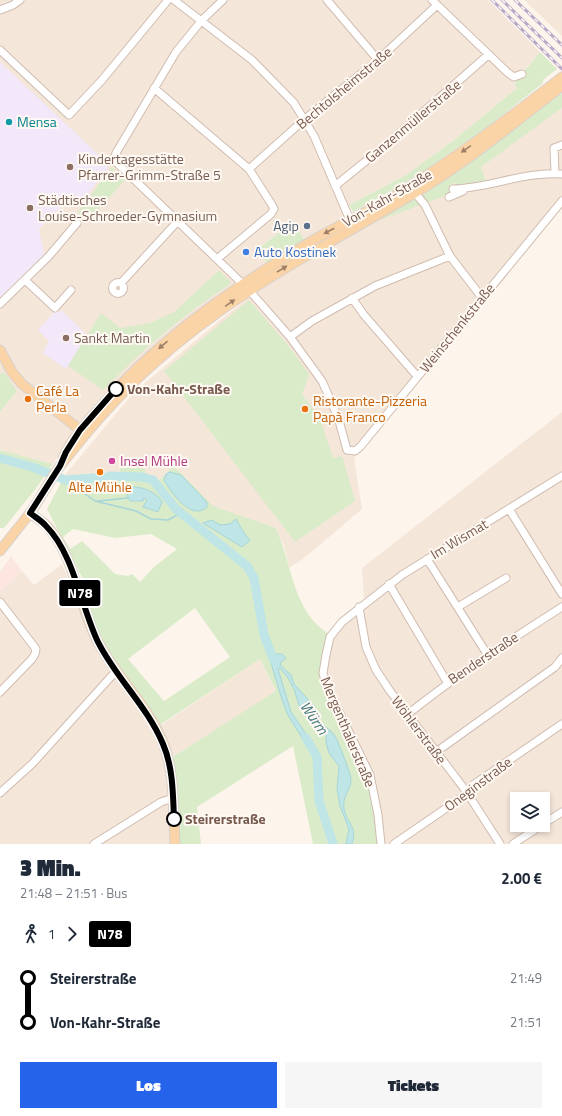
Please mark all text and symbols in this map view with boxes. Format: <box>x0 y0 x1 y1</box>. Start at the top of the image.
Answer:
street label: Bechtolsheimstraße <box>291 41 396 134</box>
street label: Ganzenmüllerstraße <box>360 74 465 167</box>
place label: Mensa <box>17 111 57 132</box>
marker: Mensa <box>4 117 14 127</box>
one-way arrow <box>461 145 471 153</box>
place label: Kindertagesstätte Pfarrer-Grimm-Straße 5 <box>78 148 221 185</box>
marker: Kindertagesstätte Pfarrer-Grimm-Straße 5 <box>65 162 75 172</box>
street label: Von-Kahr-Straße <box>338 163 436 232</box>
place label: Städtisches Louise-Schroeder-Gymnasium <box>38 189 217 226</box>
marker: Städtisches Louise-Schroeder-Gymnasium <box>25 203 35 213</box>
place label: Agip <box>273 215 299 236</box>
marker: Agip <box>302 221 312 231</box>
one-way arrow <box>323 228 335 235</box>
place label: Auto Kostinek <box>254 241 336 262</box>
marker: Auto Kostinek <box>241 247 251 257</box>
one-way arrow <box>276 266 288 273</box>
street label: Weinschenkstraße <box>414 278 499 377</box>
one-way arrow <box>224 299 235 307</box>
place label: Sankt Martin <box>74 327 150 348</box>
marker: Sankt Martin <box>61 333 71 343</box>
one-way arrow <box>158 340 168 349</box>
place label: Von-Kahr-Straße <box>127 378 230 399</box>
place label: Café La Perla <box>36 380 79 417</box>
marker: Von-Kahr-Straße <box>108 381 124 397</box>
place label: Ristorante-Pizzeria Papà Franco <box>313 390 427 427</box>
marker: Café La Perla <box>23 394 33 404</box>
marker: Ristorante-Pizzeria Papà Franco <box>300 404 310 414</box>
place label: Insel Mühle <box>120 450 188 471</box>
marker: Insel Mühle <box>107 456 117 466</box>
marker: Alte Mühle <box>95 467 105 477</box>
place label: Alte Mühle <box>68 476 132 497</box>
street label: Im Wismat <box>426 513 492 564</box>
line badge: N78 <box>57 580 103 606</box>
text: N78 <box>67 582 93 603</box>
street label: Benderstraße <box>443 626 522 689</box>
street label: Mergenthalerstraße <box>316 673 381 790</box>
street label: Wöhlerstraße <box>387 691 452 768</box>
water label: Würm <box>295 696 334 739</box>
street label: Oneginstraße <box>439 751 516 816</box>
map controls <box>510 792 550 832</box>
button: layers <box>510 792 550 832</box>
place label: Steirerstraße <box>185 808 266 829</box>
marker: Steirerstraße <box>166 811 182 827</box>
text: 3 Min. <box>20 851 81 885</box>
text: 2.00 € <box>501 867 542 890</box>
text: 21:48 – 21:51 · Bus <box>20 883 127 903</box>
icon: walk <box>20 923 42 945</box>
icon: forward <box>61 923 83 945</box>
text: N78 <box>97 923 123 944</box>
text: 1 <box>48 924 55 944</box>
text: Steirerstraße <box>50 967 136 990</box>
text: 21:49 <box>510 968 542 988</box>
text: Von-Kahr-Straße <box>50 1011 160 1034</box>
text: 21:51 <box>510 1012 542 1032</box>
button: Los <box>20 1062 277 1108</box>
button: Tickets <box>285 1062 542 1108</box>

